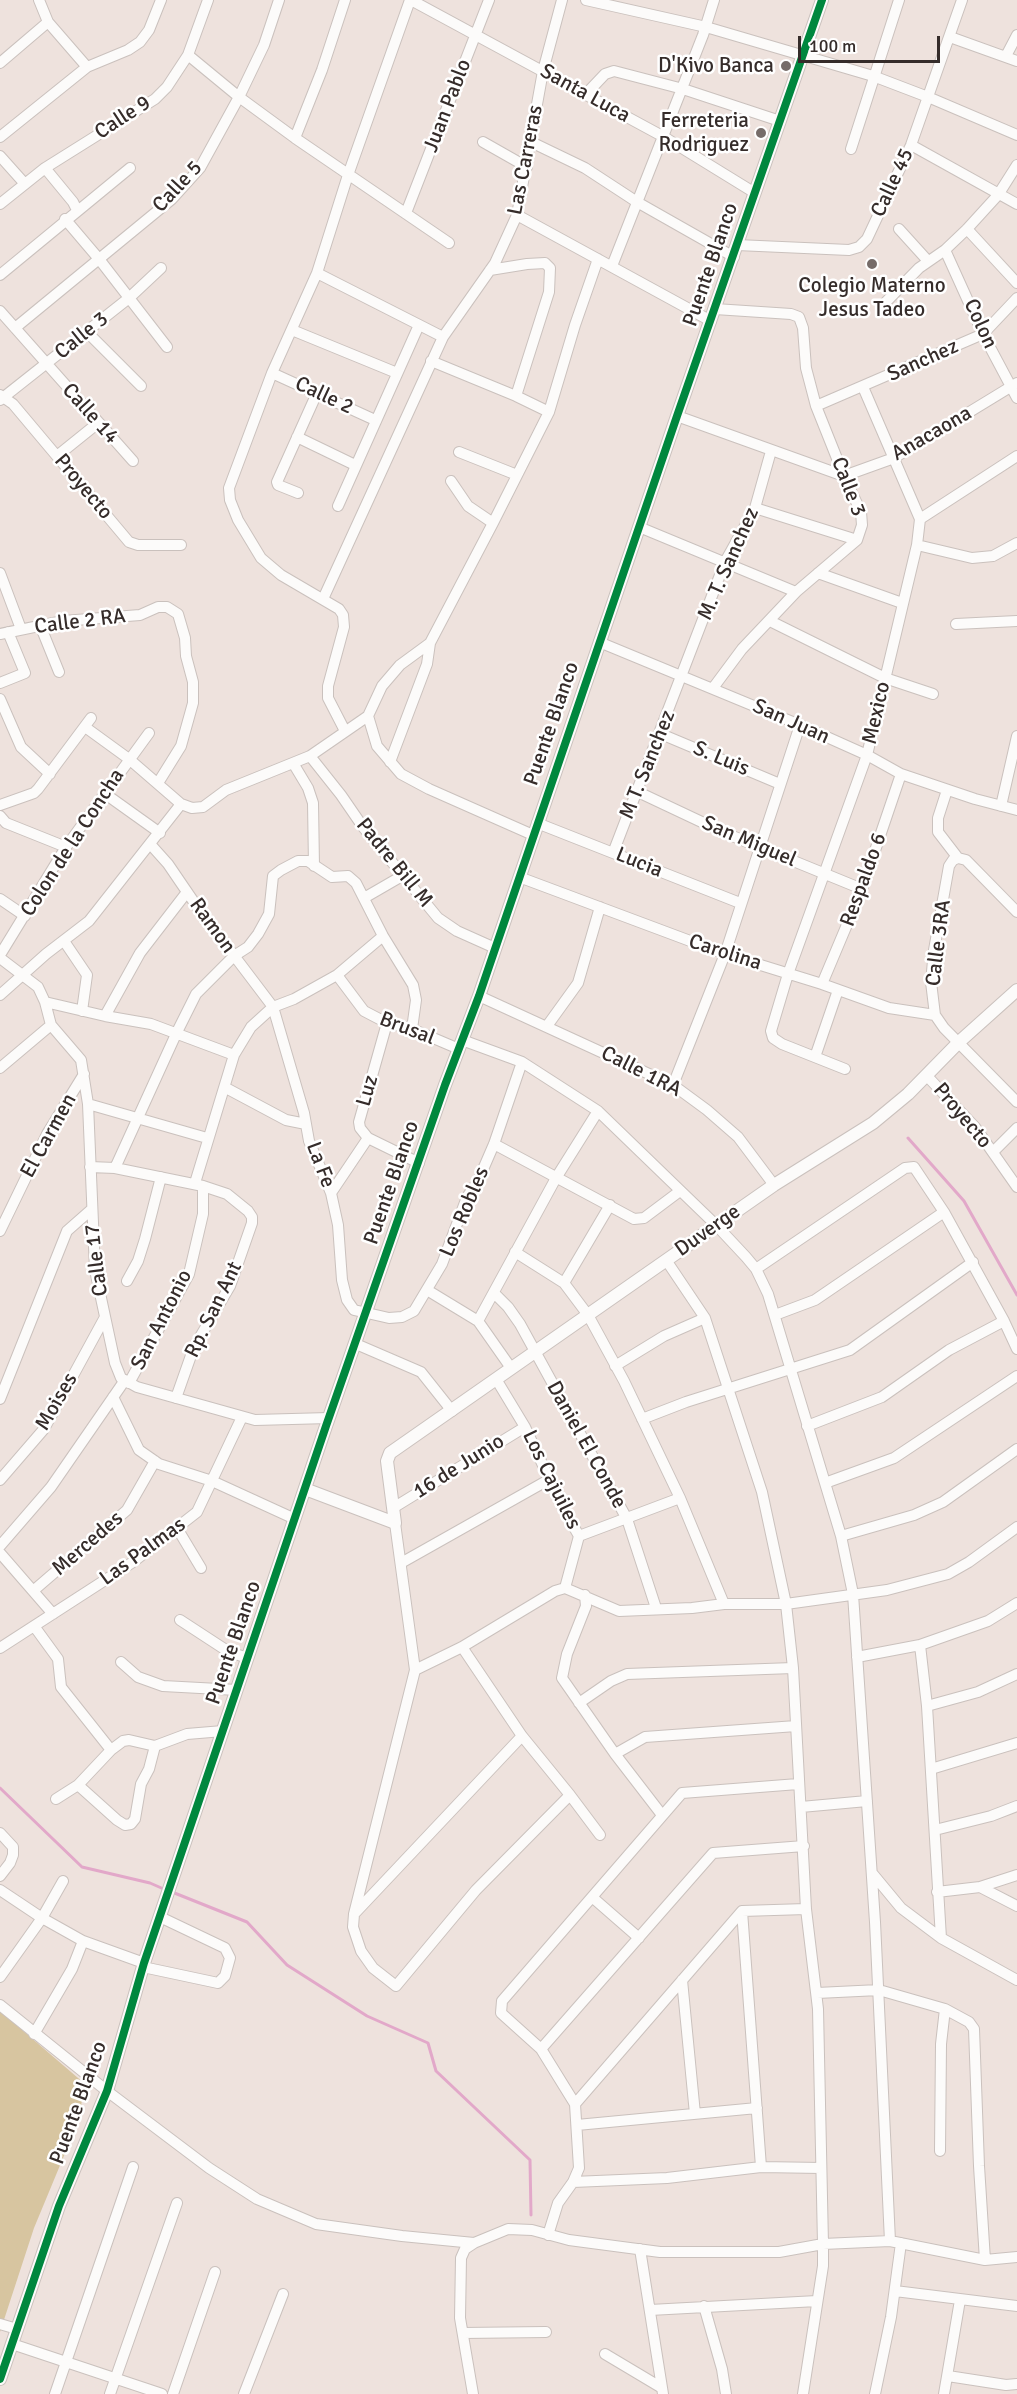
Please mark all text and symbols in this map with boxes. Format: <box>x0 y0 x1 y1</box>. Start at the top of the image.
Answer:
scale bar <box>801 24 944 62</box>
text: 100 m <box>809 35 856 57</box>
place label: D'Kivo Banca <box>658 53 774 79</box>
street label: Juan Pablo <box>419 56 477 156</box>
street label: Santa Luca <box>536 59 634 129</box>
marker: D'Kivo Banca <box>779 59 793 73</box>
street label: Calle 9 <box>90 91 156 145</box>
street label: Las Carreras <box>503 103 549 217</box>
place label: Ferreteria Rodriguez <box>658 108 749 158</box>
marker: Ferreteria Rodriguez <box>754 126 768 140</box>
street label: Calle 45 <box>866 145 920 221</box>
street label: Calle 5 <box>148 156 208 218</box>
street label: Puente Blanco <box>678 200 744 330</box>
marker: Colegio Materno Jesus Tadeo <box>865 257 879 271</box>
place label: Colegio Materno Jesus Tadeo <box>798 273 946 323</box>
street label: Colon <box>958 295 1002 353</box>
street label: Calle 3 <box>50 307 114 365</box>
street label: Sanchez <box>884 334 962 388</box>
street label: Calle 2 <box>291 372 357 420</box>
street label: Calle 14 <box>56 378 124 450</box>
street label: Anacaona <box>887 401 977 467</box>
street label: Proyecto <box>48 449 118 525</box>
street label: Calle 3 <box>825 454 871 520</box>
street label: M. T. Sanchez <box>693 504 765 624</box>
street label: Calle 2 RA <box>33 604 127 640</box>
street label: Puente Blanco <box>519 659 585 789</box>
street label: Mexico <box>858 679 896 747</box>
street label: San Juan <box>749 694 833 750</box>
street label: M T. Sanchez <box>615 707 681 823</box>
street label: S. Luis <box>689 736 753 782</box>
street label: Colon de la Concha <box>16 764 130 922</box>
street label: San Miguel <box>698 811 800 873</box>
street label: Padre Bill M <box>350 813 438 913</box>
street label: Respaldo 6 <box>835 830 893 930</box>
street label: Lucia <box>612 842 666 884</box>
street label: Ramon <box>184 893 240 959</box>
street label: Calle 3RA <box>921 898 957 988</box>
street label: Carolina <box>685 929 765 977</box>
street label: Brusal <box>376 1007 438 1051</box>
street label: Calle 1RA <box>597 1041 685 1103</box>
street label: Luz <box>352 1072 384 1110</box>
street label: Proyecto <box>927 1078 997 1154</box>
street label: El Carmen <box>16 1090 82 1182</box>
street label: Puente Blanco <box>359 1118 425 1248</box>
street label: La Fe <box>300 1139 340 1191</box>
street label: Los Robles <box>435 1163 495 1261</box>
street label: Duverge <box>670 1199 746 1263</box>
street label: Calle 17 <box>80 1222 114 1298</box>
street label: Rp. San Ant <box>180 1258 248 1362</box>
street label: San Antonio <box>126 1266 198 1374</box>
street label: Moises <box>30 1369 84 1435</box>
street label: Daniel El Conde <box>541 1377 631 1513</box>
street label: Los Cajuiles <box>516 1426 586 1534</box>
street label: 16 de Junio <box>409 1429 509 1505</box>
street label: Mercedes <box>47 1506 129 1582</box>
street label: Las Palmas <box>95 1512 191 1592</box>
street label: Puente Blanco <box>201 1578 267 1708</box>
street label: Puente Blanco <box>45 2038 113 2168</box>

